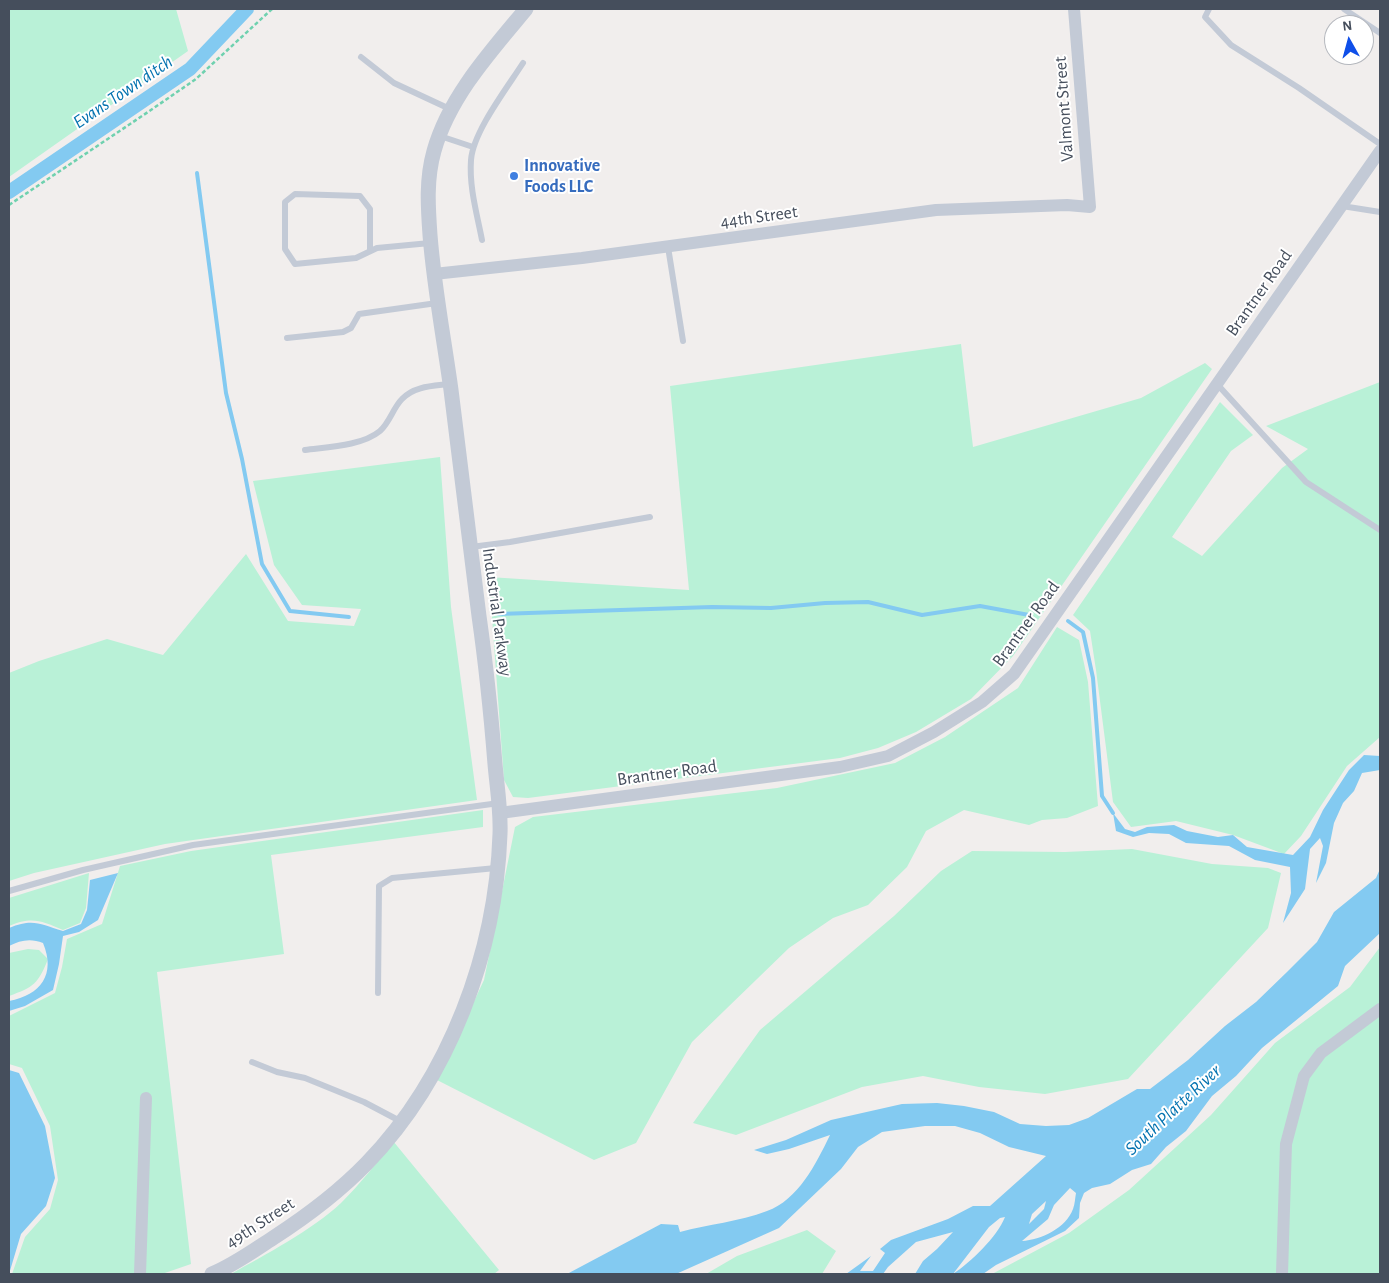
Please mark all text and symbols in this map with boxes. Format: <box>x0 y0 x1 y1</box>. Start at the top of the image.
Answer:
north arrow <box>1324 15 1374 65</box>
text: N <box>1342 19 1353 34</box>
water label: Evans Town ditch <box>69 50 177 134</box>
street label: Valmont Street <box>1050 56 1078 162</box>
place label: Innovative Foods LLC <box>524 155 600 198</box>
marker: Innovative Foods LLC <box>508 170 520 182</box>
street label: 44th Street <box>719 201 799 233</box>
street label: Brantner Road <box>1221 246 1297 340</box>
street label: Industrial Parkway <box>477 546 517 678</box>
street label: Brantner Road <box>988 577 1064 671</box>
street label: Brantner Road <box>616 755 718 791</box>
water label: South Platte River <box>1120 1060 1226 1160</box>
street label: 49th Street <box>222 1193 298 1253</box>

